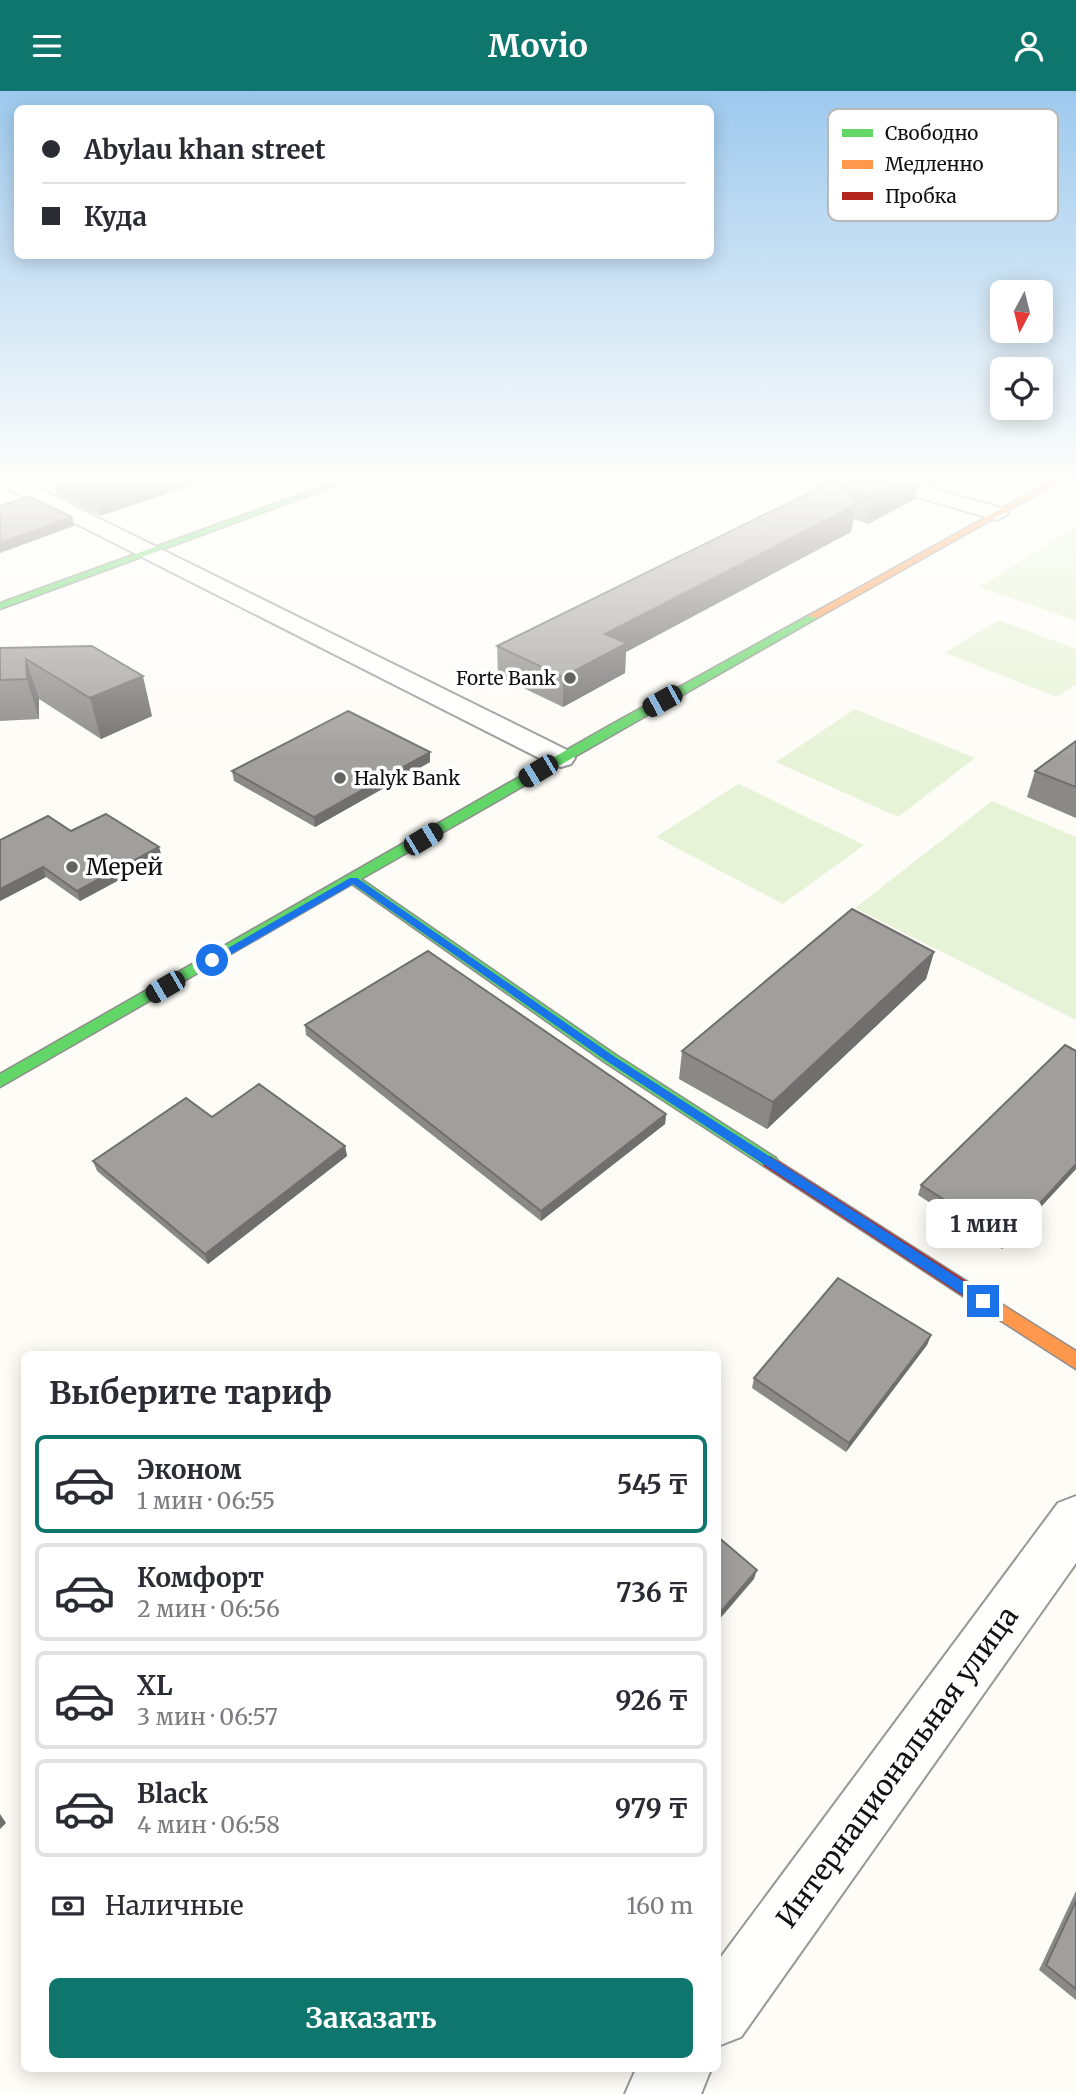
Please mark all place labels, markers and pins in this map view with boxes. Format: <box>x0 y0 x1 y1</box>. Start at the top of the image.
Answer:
place label: Forte Bank <box>456 666 556 690</box>
marker: Forte Bank <box>562 670 578 686</box>
place label: Halyk Bank <box>354 766 460 790</box>
marker: Halyk Bank <box>332 770 348 786</box>
place label: Мерей <box>86 852 163 881</box>
marker: Мерей <box>64 859 80 875</box>

